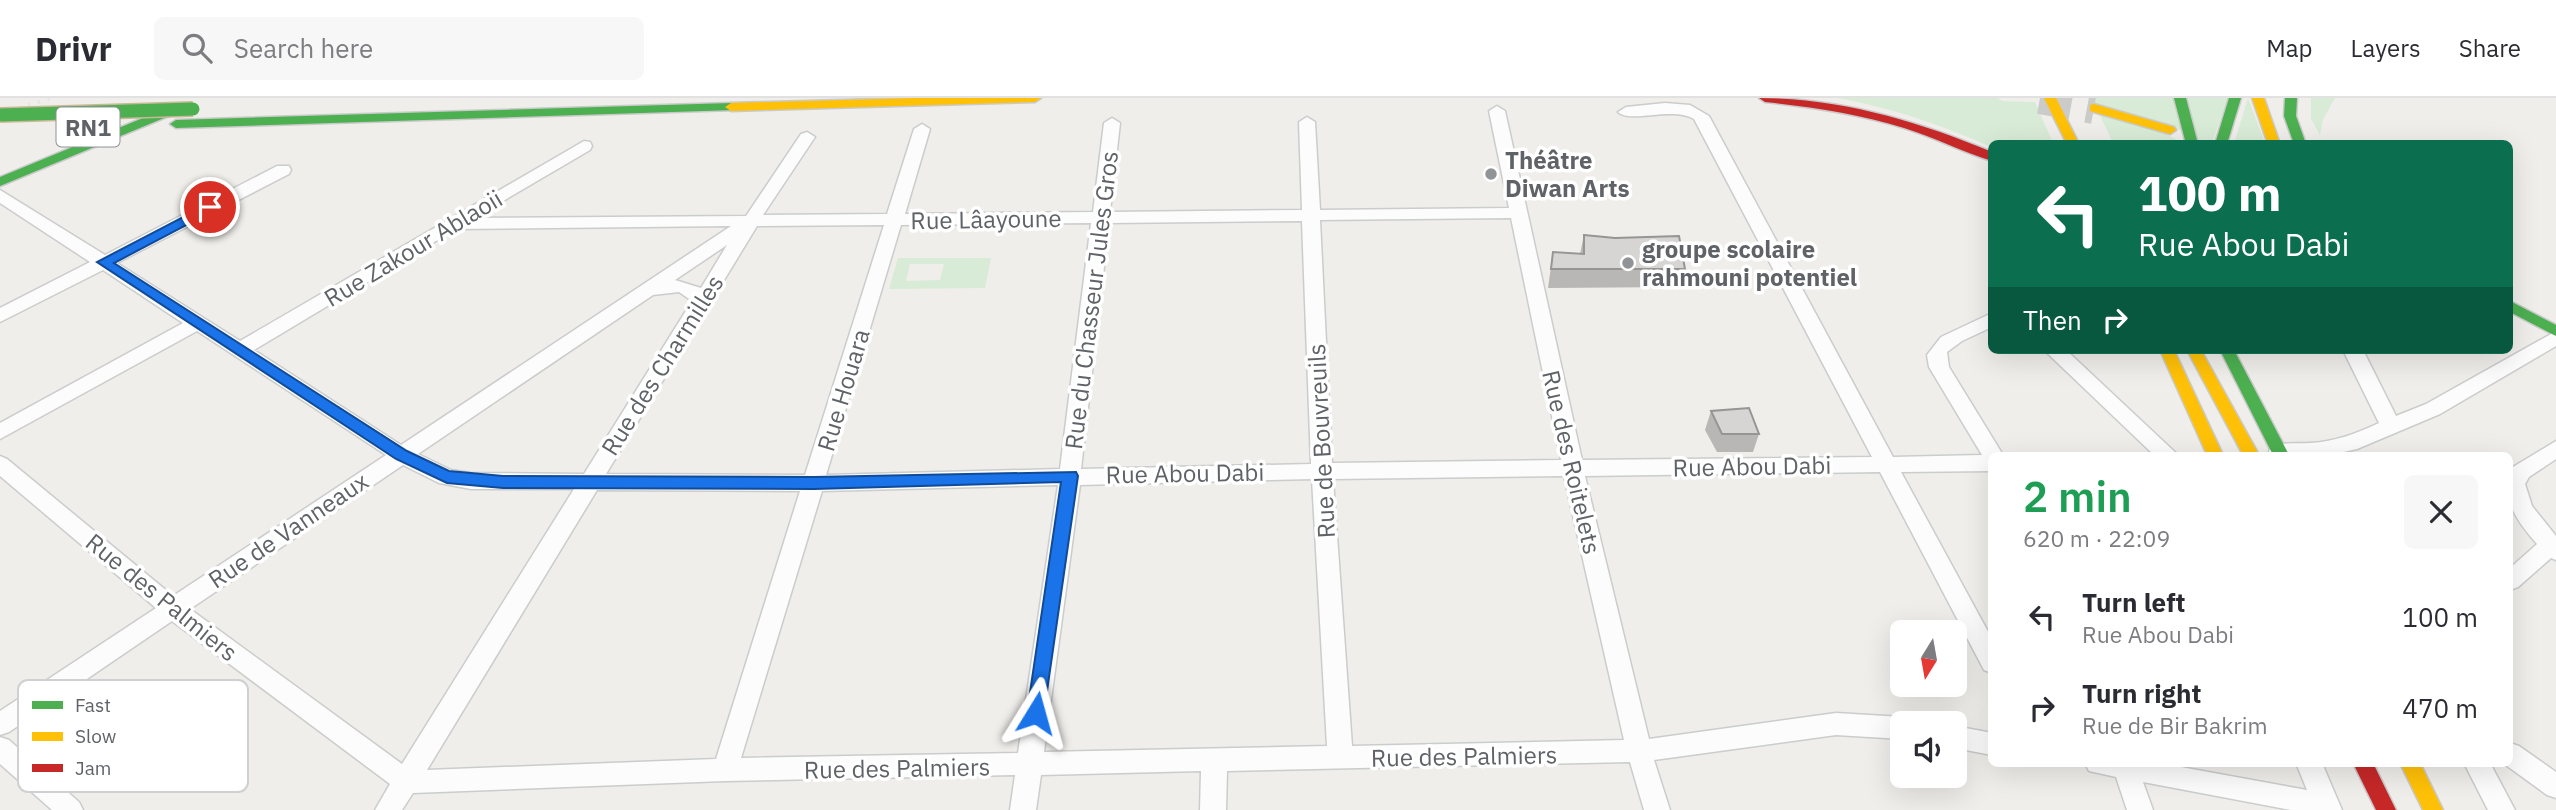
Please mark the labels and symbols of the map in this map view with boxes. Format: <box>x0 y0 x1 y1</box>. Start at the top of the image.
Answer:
road number: RN1 <box>56 108 119 146</box>
place label: Théâtre Diwan Arts <box>1505 144 1630 204</box>
street label: Rue du Chasseur Jules Gros <box>1057 149 1125 451</box>
marker: Théâtre Diwan Arts <box>1483 166 1499 182</box>
pin <box>180 177 240 237</box>
street label: Rue Zakour Ablaoii <box>318 182 508 314</box>
street label: Rue Lâayoune <box>910 202 1062 236</box>
place label: groupe scolaire rahmouni potentiel <box>1642 233 1857 293</box>
marker: groupe scolaire rahmouni potentiel <box>1620 255 1636 271</box>
street label: Rue des Charmilles <box>594 269 730 461</box>
street label: Rue Houara <box>809 325 877 455</box>
street label: Rue de Bouvreuils <box>1300 343 1342 539</box>
street label: Rue des Roitelets <box>1535 367 1609 557</box>
street label: Rue Abou Dabi <box>1672 449 1832 483</box>
street label: Rue Abou Dabi <box>1105 456 1265 490</box>
street label: Rue de Vanneaux <box>202 465 374 595</box>
street label: Rue des Palmiers <box>79 526 245 668</box>
north arrow <box>1890 620 1967 696</box>
position arrow <box>999 676 1073 750</box>
legend <box>18 680 248 792</box>
text: Fast <box>75 693 111 717</box>
text: Slow <box>75 724 116 748</box>
street label: Rue des Palmiers <box>1370 738 1558 774</box>
street label: Rue des Palmiers <box>803 750 991 786</box>
text: Jam <box>75 756 111 780</box>

